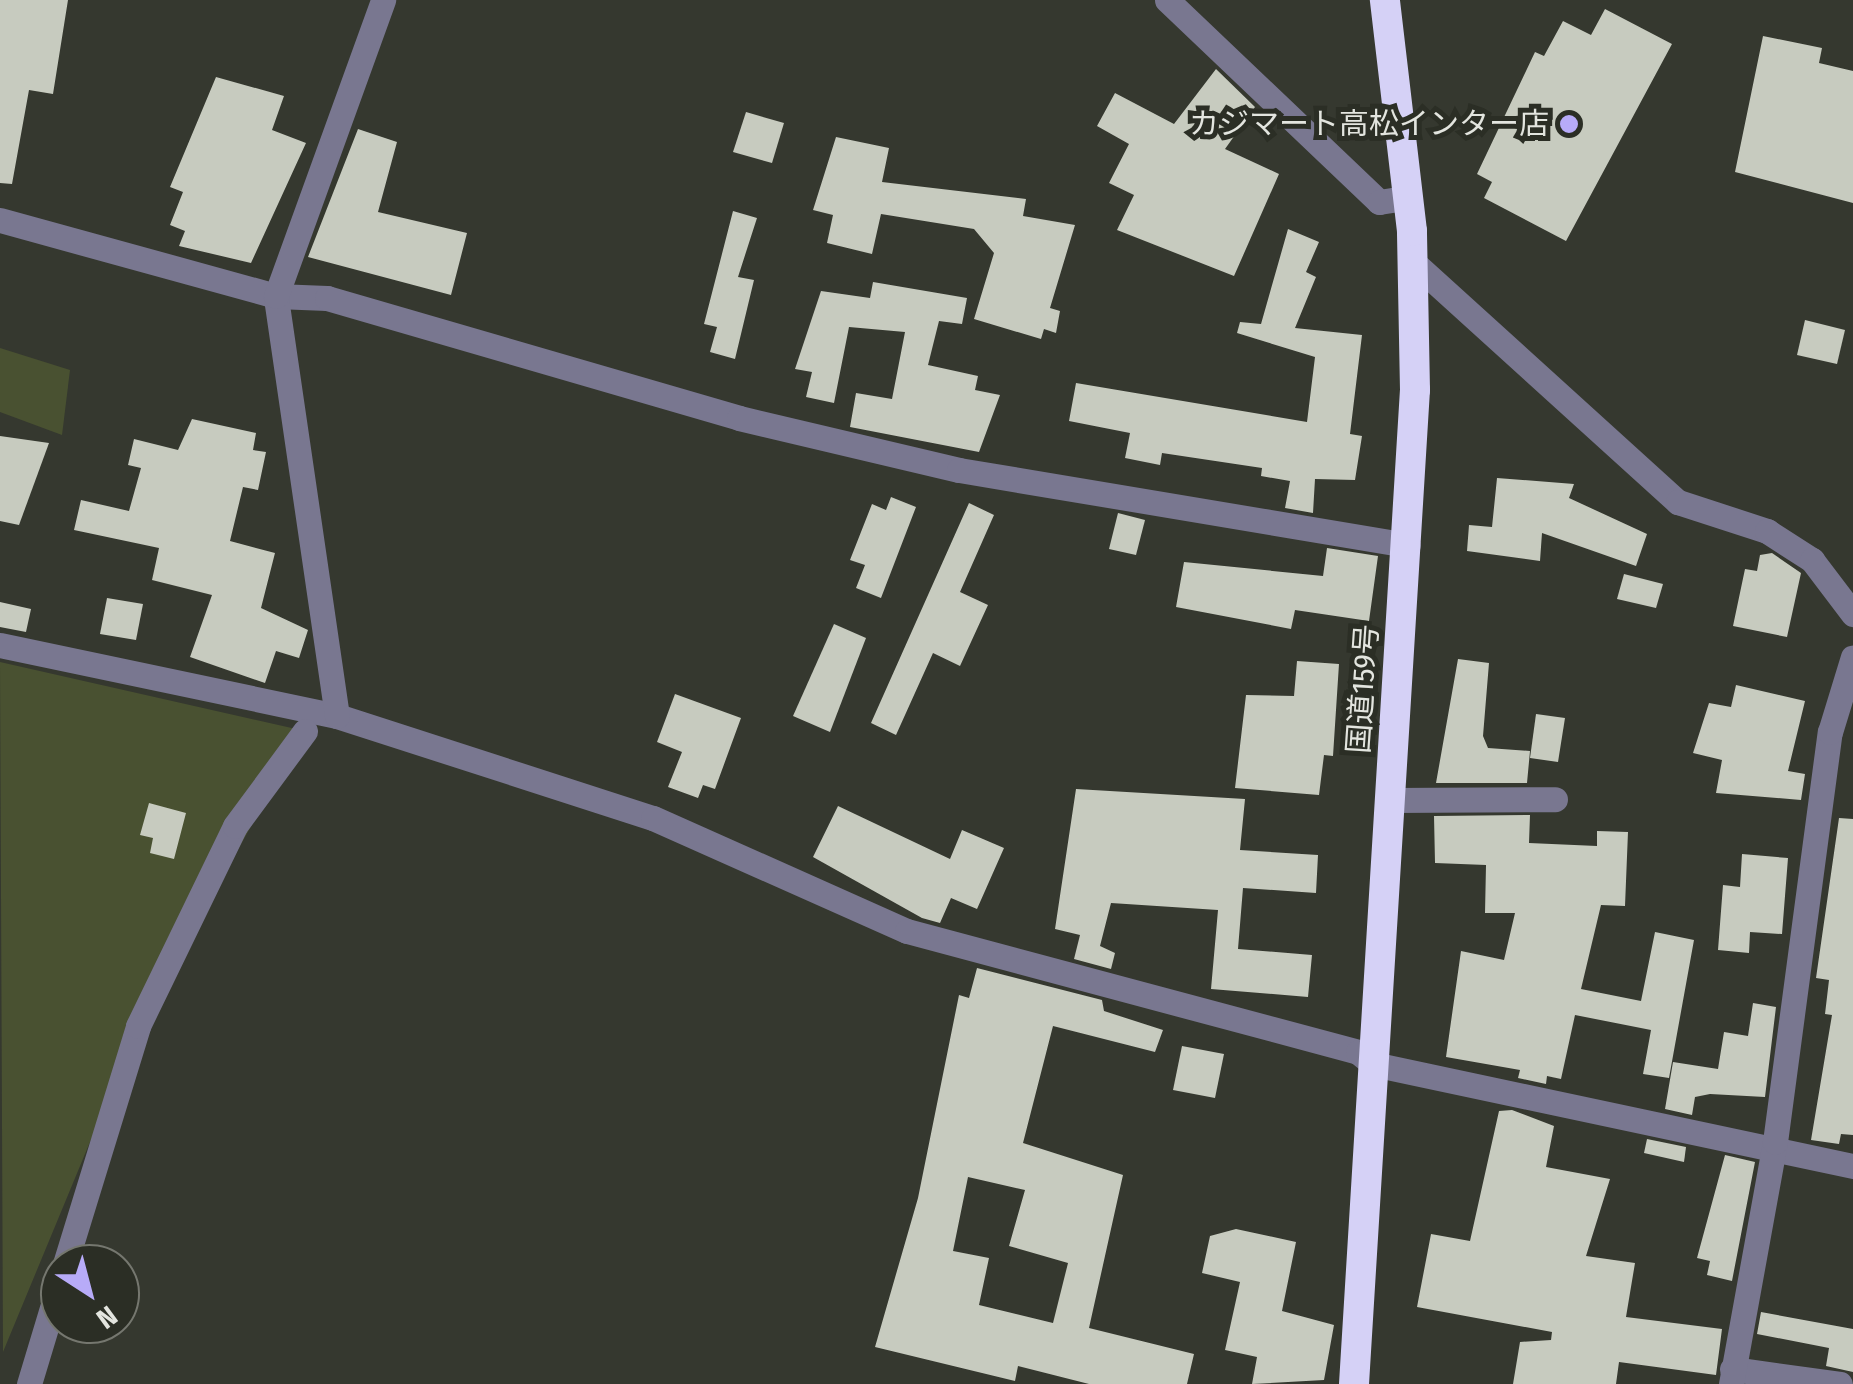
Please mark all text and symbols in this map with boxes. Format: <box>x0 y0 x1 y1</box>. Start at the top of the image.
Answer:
place label: カジマート高松インター店 <box>1189 106 1549 142</box>
marker: カジマート高松インター店 <box>1558 113 1580 135</box>
street label: 国道159号 <box>1341 623 1385 755</box>
north arrow <box>40 1244 140 1344</box>
text: N <box>90 1299 123 1335</box>

